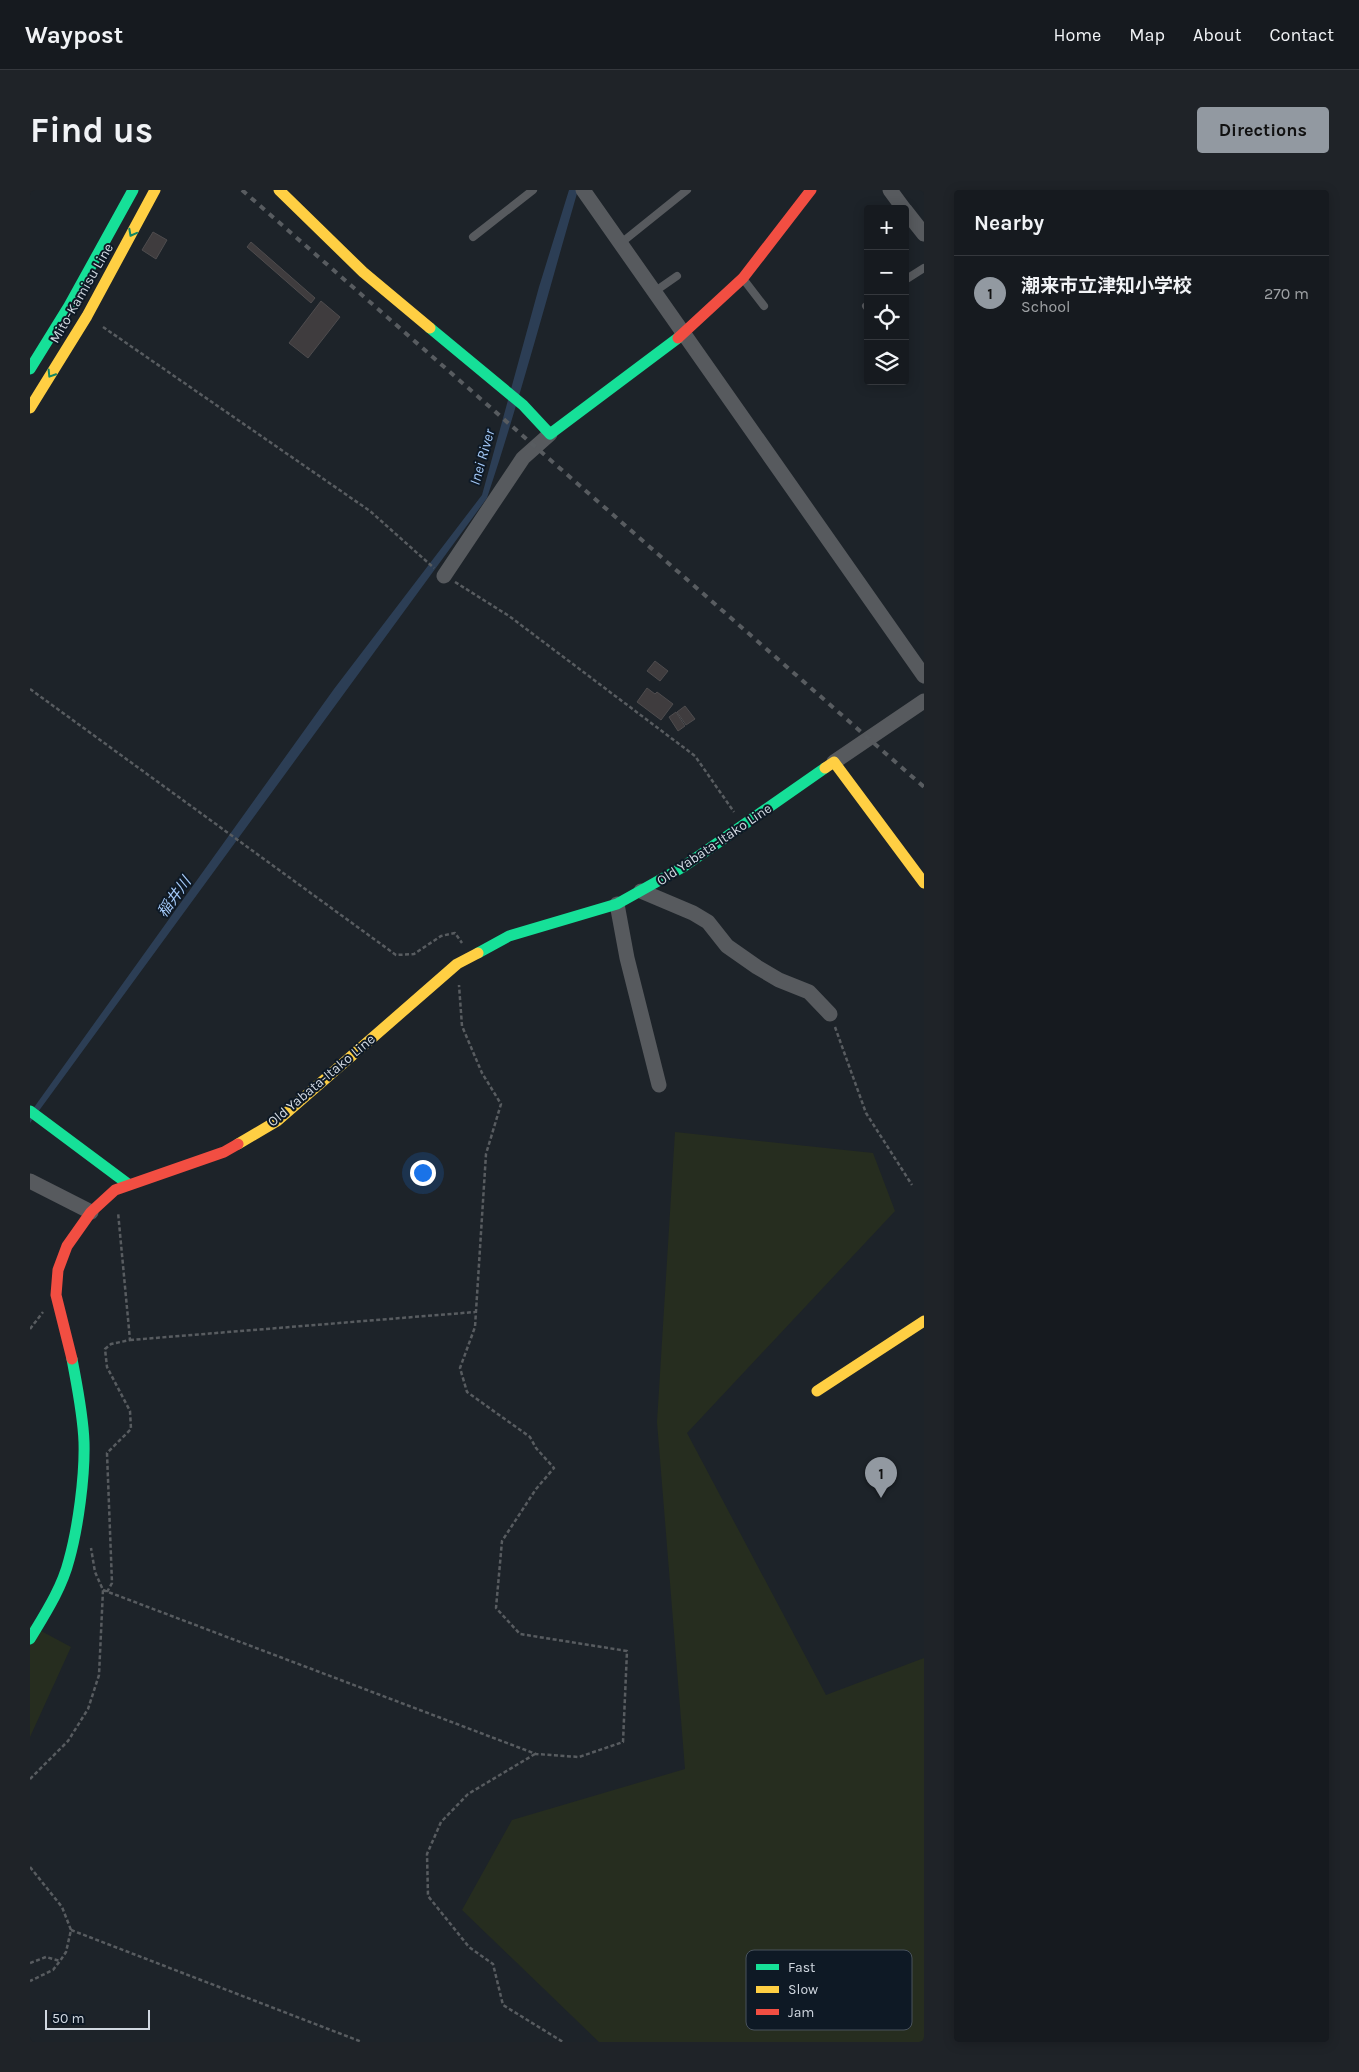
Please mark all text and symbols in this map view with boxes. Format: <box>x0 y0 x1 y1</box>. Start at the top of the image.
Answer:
text: Waypost <box>25 21 123 49</box>
text: Home <box>1053 24 1101 46</box>
text: Map <box>1129 24 1165 46</box>
text: About <box>1193 24 1242 46</box>
text: Contact <box>1270 24 1334 46</box>
button: Directions <box>1197 107 1329 153</box>
text: Find us <box>30 110 153 151</box>
map controls <box>864 205 909 385</box>
button: + <box>864 205 909 250</box>
text: Nearby <box>974 211 1044 235</box>
one-way arrow <box>128 228 138 237</box>
street label: Mito-Kamisu Line <box>46 240 117 346</box>
button: − <box>864 250 909 295</box>
text: 潮来市立津知小学校 <box>1021 275 1192 297</box>
text: 1 <box>987 284 993 303</box>
text: 270 m <box>1264 284 1309 303</box>
button: locate <box>864 295 909 340</box>
text: School <box>1021 297 1071 316</box>
button: layers <box>864 340 909 385</box>
one-way arrow <box>48 368 58 377</box>
water label: Inei River <box>465 426 499 487</box>
street label: Old Yabata-Itako Line <box>654 800 775 889</box>
water label: 稲井川 <box>153 872 196 920</box>
street label: Old Yabata-Itako Line <box>264 1030 379 1130</box>
your location <box>410 1160 436 1186</box>
pin: 1 <box>865 1457 897 1498</box>
legend <box>746 1950 912 2030</box>
text: Fast <box>788 1959 815 1976</box>
text: Slow <box>788 1981 818 1998</box>
text: Jam <box>788 2004 814 2021</box>
scale bar <box>45 2007 150 2030</box>
text: 50 m <box>52 2010 85 2027</box>

